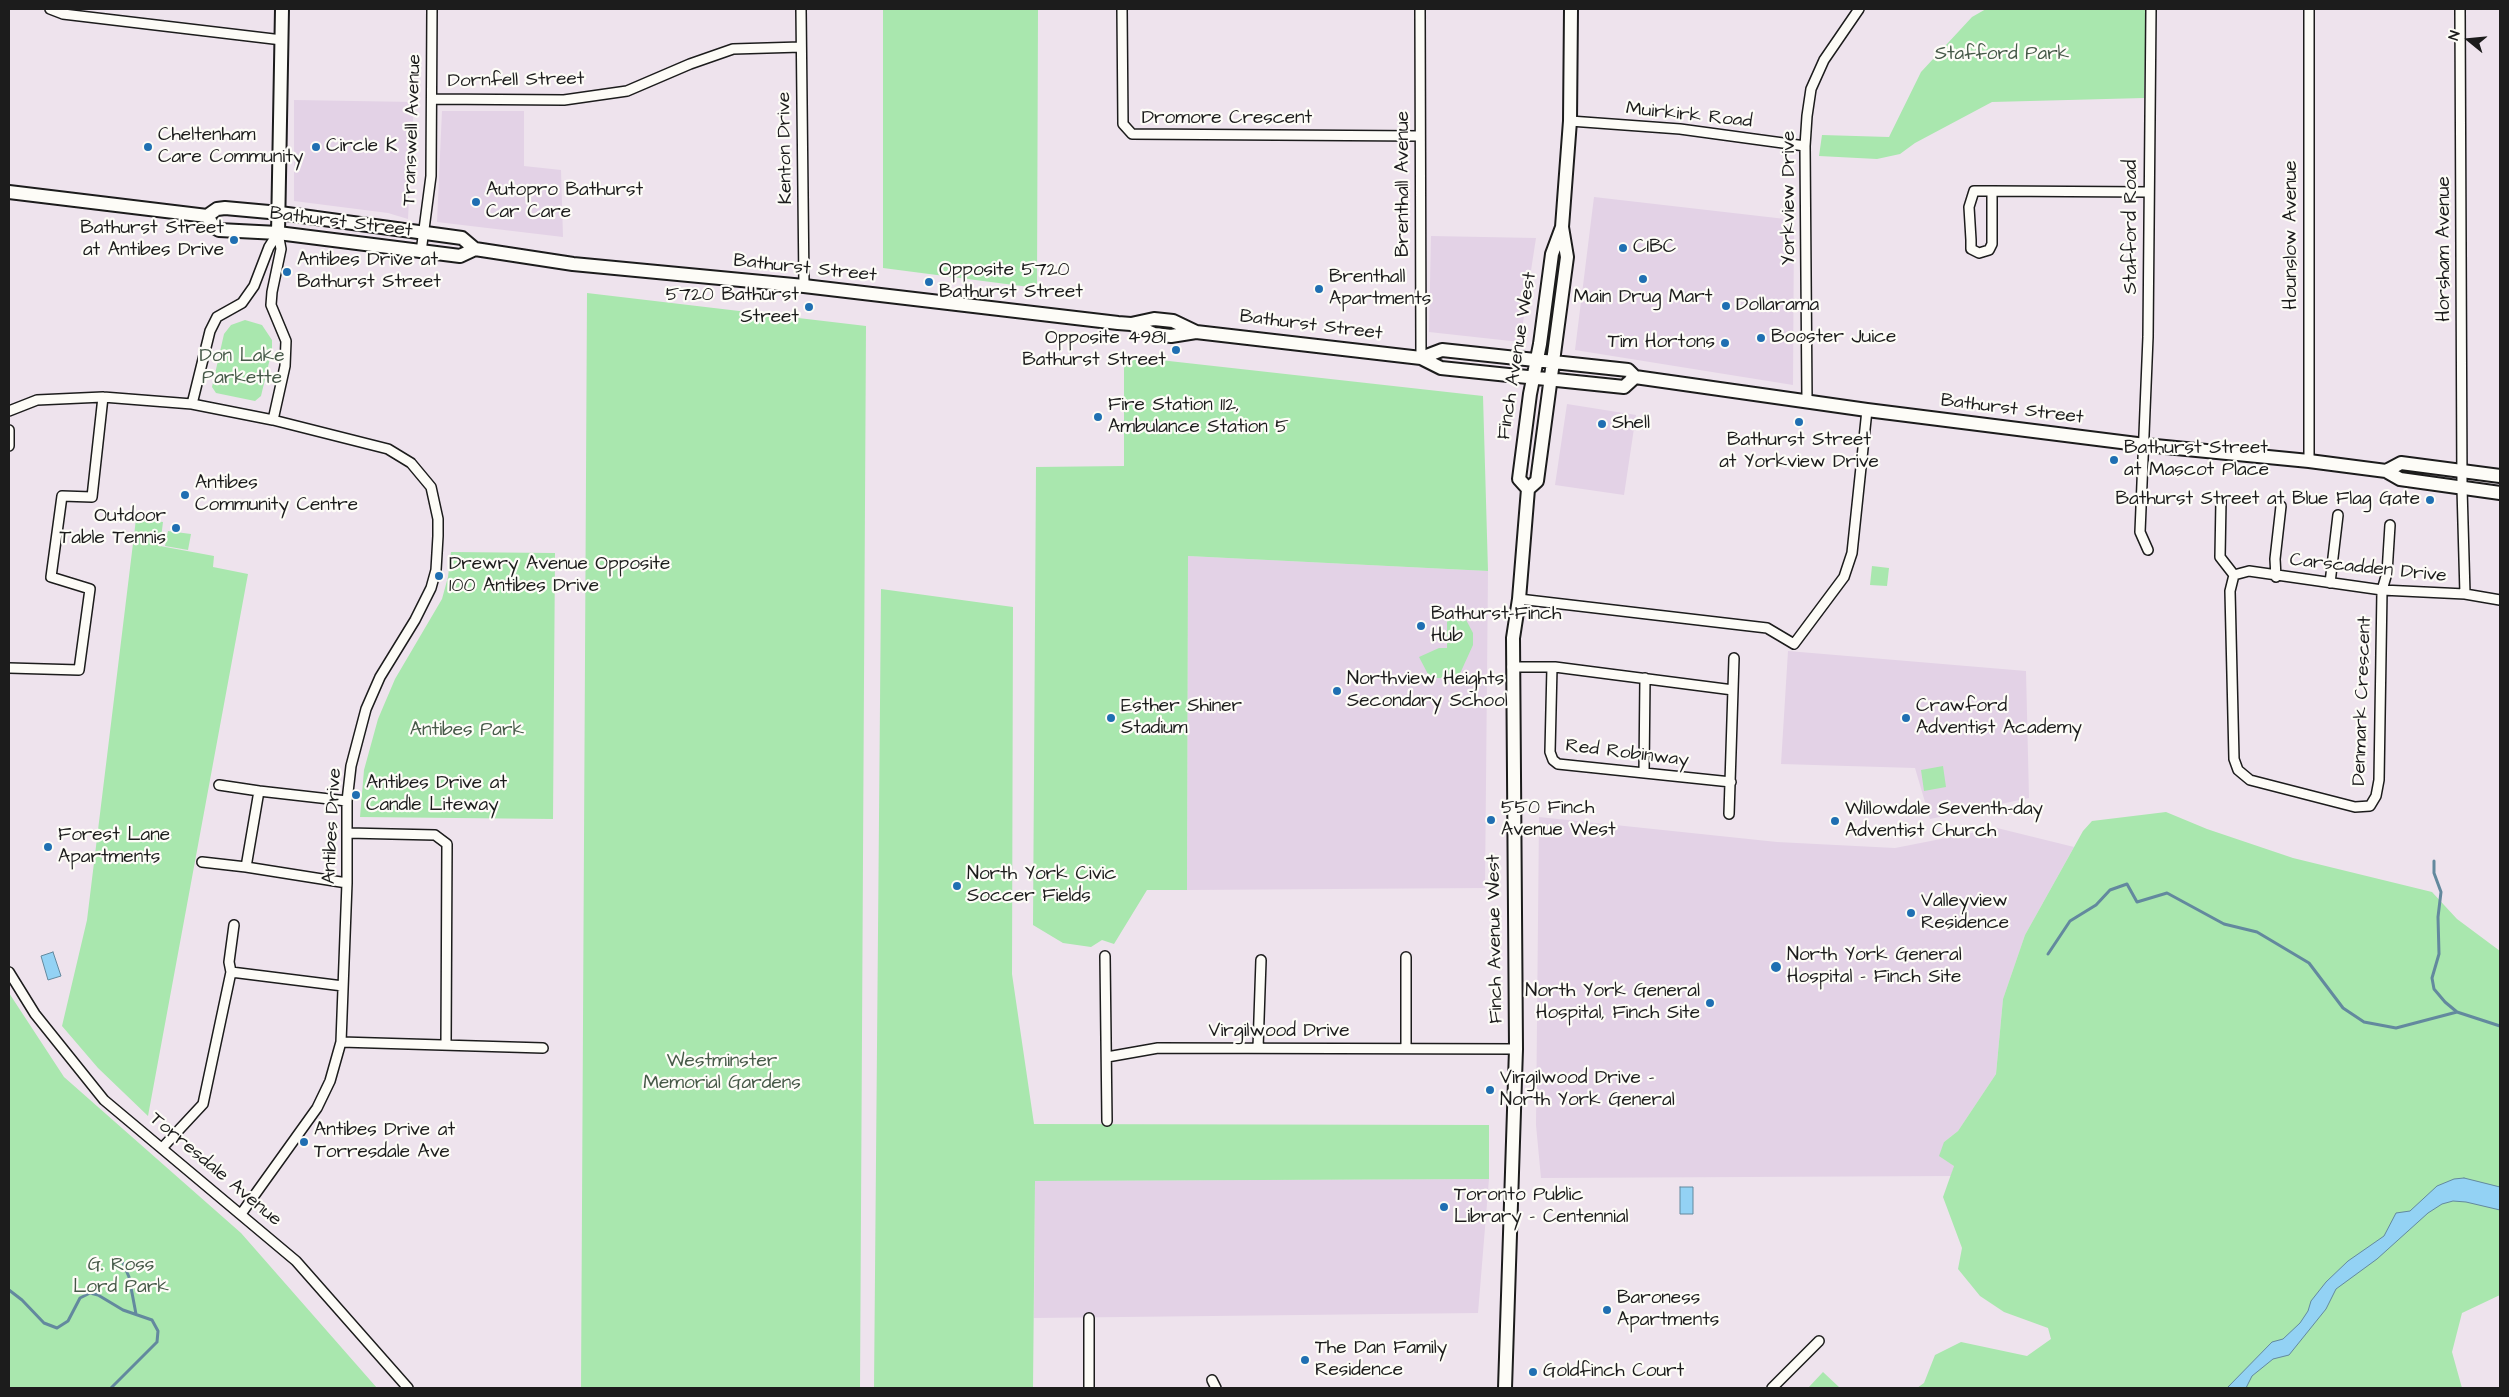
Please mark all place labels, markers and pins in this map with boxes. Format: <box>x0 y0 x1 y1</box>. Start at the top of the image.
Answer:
place label: Cheltenham Care Community <box>158 125 303 169</box>
place label: Circle K <box>326 136 397 158</box>
marker: Cheltenham Care Community <box>142 141 154 153</box>
marker: Circle K <box>310 141 322 153</box>
place label: Autopro Bathurst Car Care <box>486 180 643 224</box>
marker: Autopro Bathurst Car Care <box>470 196 482 208</box>
place label: Bathurst Street at Antibes Drive <box>80 218 224 262</box>
marker: Bathurst Street at Antibes Drive <box>228 234 240 246</box>
place label: CIBC <box>1633 237 1676 259</box>
marker: CIBC <box>1617 242 1629 254</box>
place label: Antibes Drive at Bathurst Street <box>297 250 441 294</box>
place label: Opposite 5720 Bathurst Street <box>939 260 1083 304</box>
marker: Antibes Drive at Bathurst Street <box>281 266 293 278</box>
place label: Brenthall Apartments <box>1329 267 1431 311</box>
marker: Main Drug Mart <box>1637 273 1649 285</box>
marker: Opposite 5720 Bathurst Street <box>923 276 935 288</box>
marker: Brenthall Apartments <box>1313 283 1325 295</box>
place label: 5720 Bathurst Street <box>666 285 799 329</box>
place label: Main Drug Mart <box>1574 287 1712 309</box>
place label: Dollarama <box>1736 295 1819 317</box>
marker: Dollarama <box>1720 300 1732 312</box>
marker: 5720 Bathurst Street <box>803 301 815 313</box>
place label: Booster Juice <box>1771 327 1896 349</box>
place label: Opposite 4981 Bathurst Street <box>1022 328 1166 372</box>
place label: Tim Hortons <box>1608 332 1715 354</box>
marker: Booster Juice <box>1755 332 1767 344</box>
marker: Tim Hortons <box>1719 337 1731 349</box>
marker: Opposite 4981 Bathurst Street <box>1170 344 1182 356</box>
place label: Fire Station 112, Ambulance Station 5 <box>1108 395 1289 439</box>
marker: Fire Station 112, Ambulance Station 5 <box>1092 411 1104 423</box>
place label: Shell <box>1612 413 1650 435</box>
marker: Bathurst Street at Yorkview Drive <box>1793 416 1805 428</box>
marker: Shell <box>1596 418 1608 430</box>
place label: Bathurst Street at Yorkview Drive <box>1719 430 1879 474</box>
place label: Bathurst Street at Mascot Place <box>2124 438 2269 482</box>
marker: Bathurst Street at Mascot Place <box>2108 454 2120 466</box>
place label: Antibes Community Centre <box>195 473 358 517</box>
marker: Antibes Community Centre <box>179 489 191 501</box>
place label: Bathurst Street at Blue Flag Gate <box>2116 489 2420 511</box>
marker: Bathurst Street at Blue Flag Gate <box>2424 494 2436 506</box>
place label: Outdoor Table Tennis <box>59 506 166 550</box>
marker: Outdoor Table Tennis <box>170 522 182 534</box>
place label: Drewry Avenue Opposite 100 Antibes Drive <box>449 554 670 598</box>
marker: Drewry Avenue Opposite 100 Antibes Drive <box>433 570 445 582</box>
place label: Bathurst-Finch Hub <box>1431 604 1561 648</box>
marker: Bathurst-Finch Hub <box>1415 620 1427 632</box>
place label: Northview Heights Secondary School <box>1347 669 1508 713</box>
marker: Northview Heights Secondary School <box>1331 685 1343 697</box>
place label: Esther Shiner Stadium <box>1121 696 1242 740</box>
place label: Crawford Adventist Academy <box>1916 696 2082 740</box>
marker: Esther Shiner Stadium <box>1105 712 1117 724</box>
marker: Crawford Adventist Academy <box>1900 712 1912 724</box>
place label: Antibes Drive at Candle Liteway <box>366 773 507 817</box>
marker: Antibes Drive at Candle Liteway <box>350 789 362 801</box>
place label: 550 Finch Avenue West <box>1501 798 1616 842</box>
place label: Willowdale Seventh-day Adventist Church <box>1845 799 2043 843</box>
marker: 550 Finch Avenue West <box>1485 814 1497 826</box>
marker: Willowdale Seventh-day Adventist Church <box>1829 815 1841 827</box>
place label: Forest Lane Apartments <box>58 825 170 869</box>
marker: Forest Lane Apartments <box>42 841 54 853</box>
place label: North York Civic Soccer Fields <box>967 864 1116 908</box>
marker: North York Civic Soccer Fields <box>951 880 963 892</box>
place label: Valleyview Residence <box>1921 891 2009 935</box>
marker: Valleyview Residence <box>1905 907 1917 919</box>
place label: North York General Hospital - Finch Site <box>1787 945 1962 989</box>
marker: North York General Hospital - Finch Site <box>1769 960 1783 974</box>
place label: North York General Hospital, Finch Site <box>1525 981 1700 1025</box>
marker: North York General Hospital, Finch Site <box>1704 997 1716 1009</box>
place label: Virgilwood Drive - North York General <box>1500 1068 1675 1112</box>
marker: Virgilwood Drive - North York General <box>1484 1084 1496 1096</box>
place label: Antibes Drive at Torresdale Ave <box>314 1120 455 1164</box>
marker: Antibes Drive at Torresdale Ave <box>298 1136 310 1148</box>
place label: Toronto Public Library - Centennial <box>1454 1185 1629 1229</box>
marker: Toronto Public Library - Centennial <box>1438 1201 1450 1213</box>
place label: Baroness Apartments <box>1617 1288 1719 1332</box>
marker: Baroness Apartments <box>1601 1304 1613 1316</box>
place label: The Dan Family Residence <box>1315 1338 1447 1382</box>
marker: The Dan Family Residence <box>1299 1354 1311 1366</box>
place label: Goldfinch Court <box>1543 1361 1684 1383</box>
marker: Goldfinch Court <box>1527 1366 1539 1378</box>

